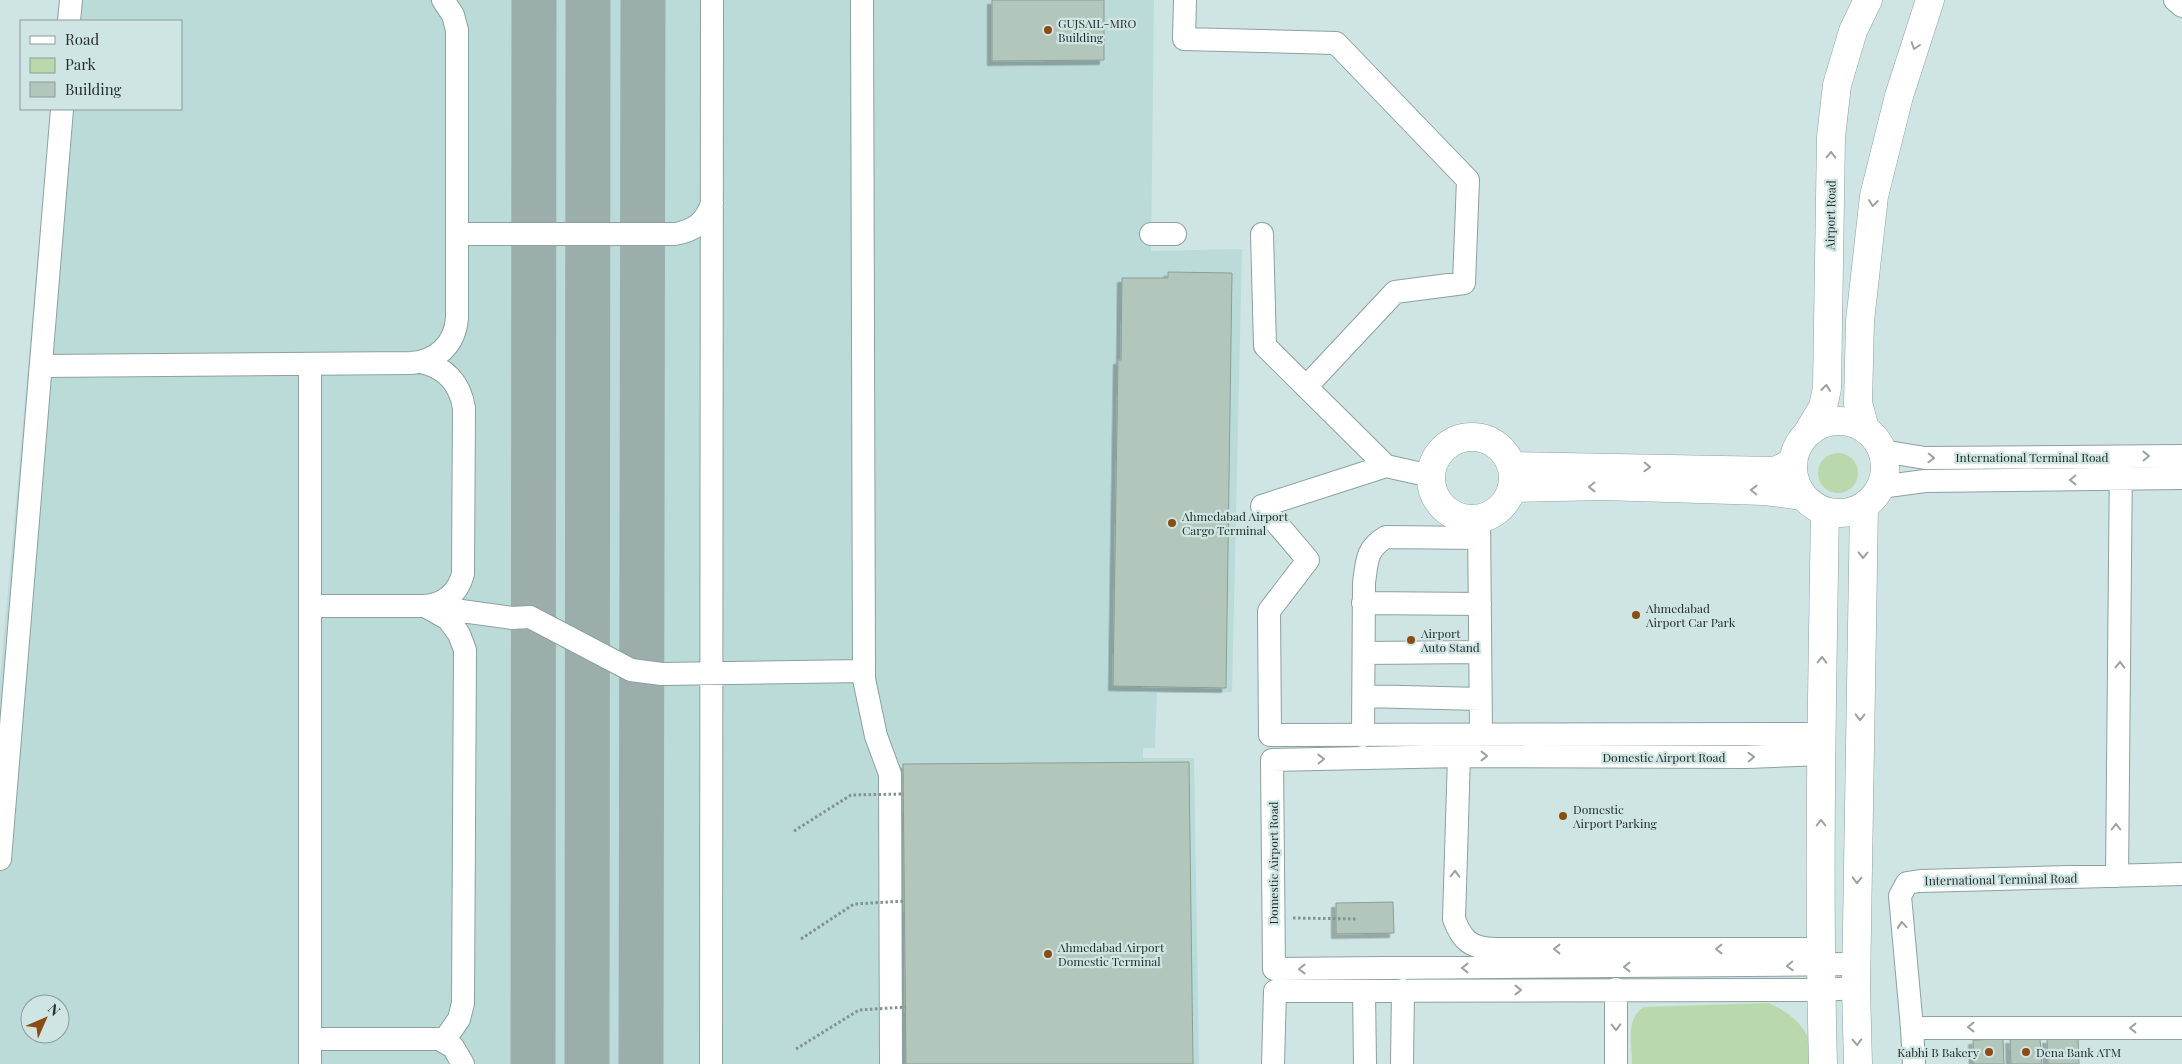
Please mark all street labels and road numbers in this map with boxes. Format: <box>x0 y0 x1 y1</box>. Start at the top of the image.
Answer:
street label: Airport Road <box>1821 180 1839 251</box>
street label: International Terminal Road <box>1955 449 2109 465</box>
street label: Domestic Airport Road <box>1602 749 1726 765</box>
street label: Domestic Airport Road <box>1265 801 1281 925</box>
street label: International Terminal Road <box>1924 870 2078 888</box>

